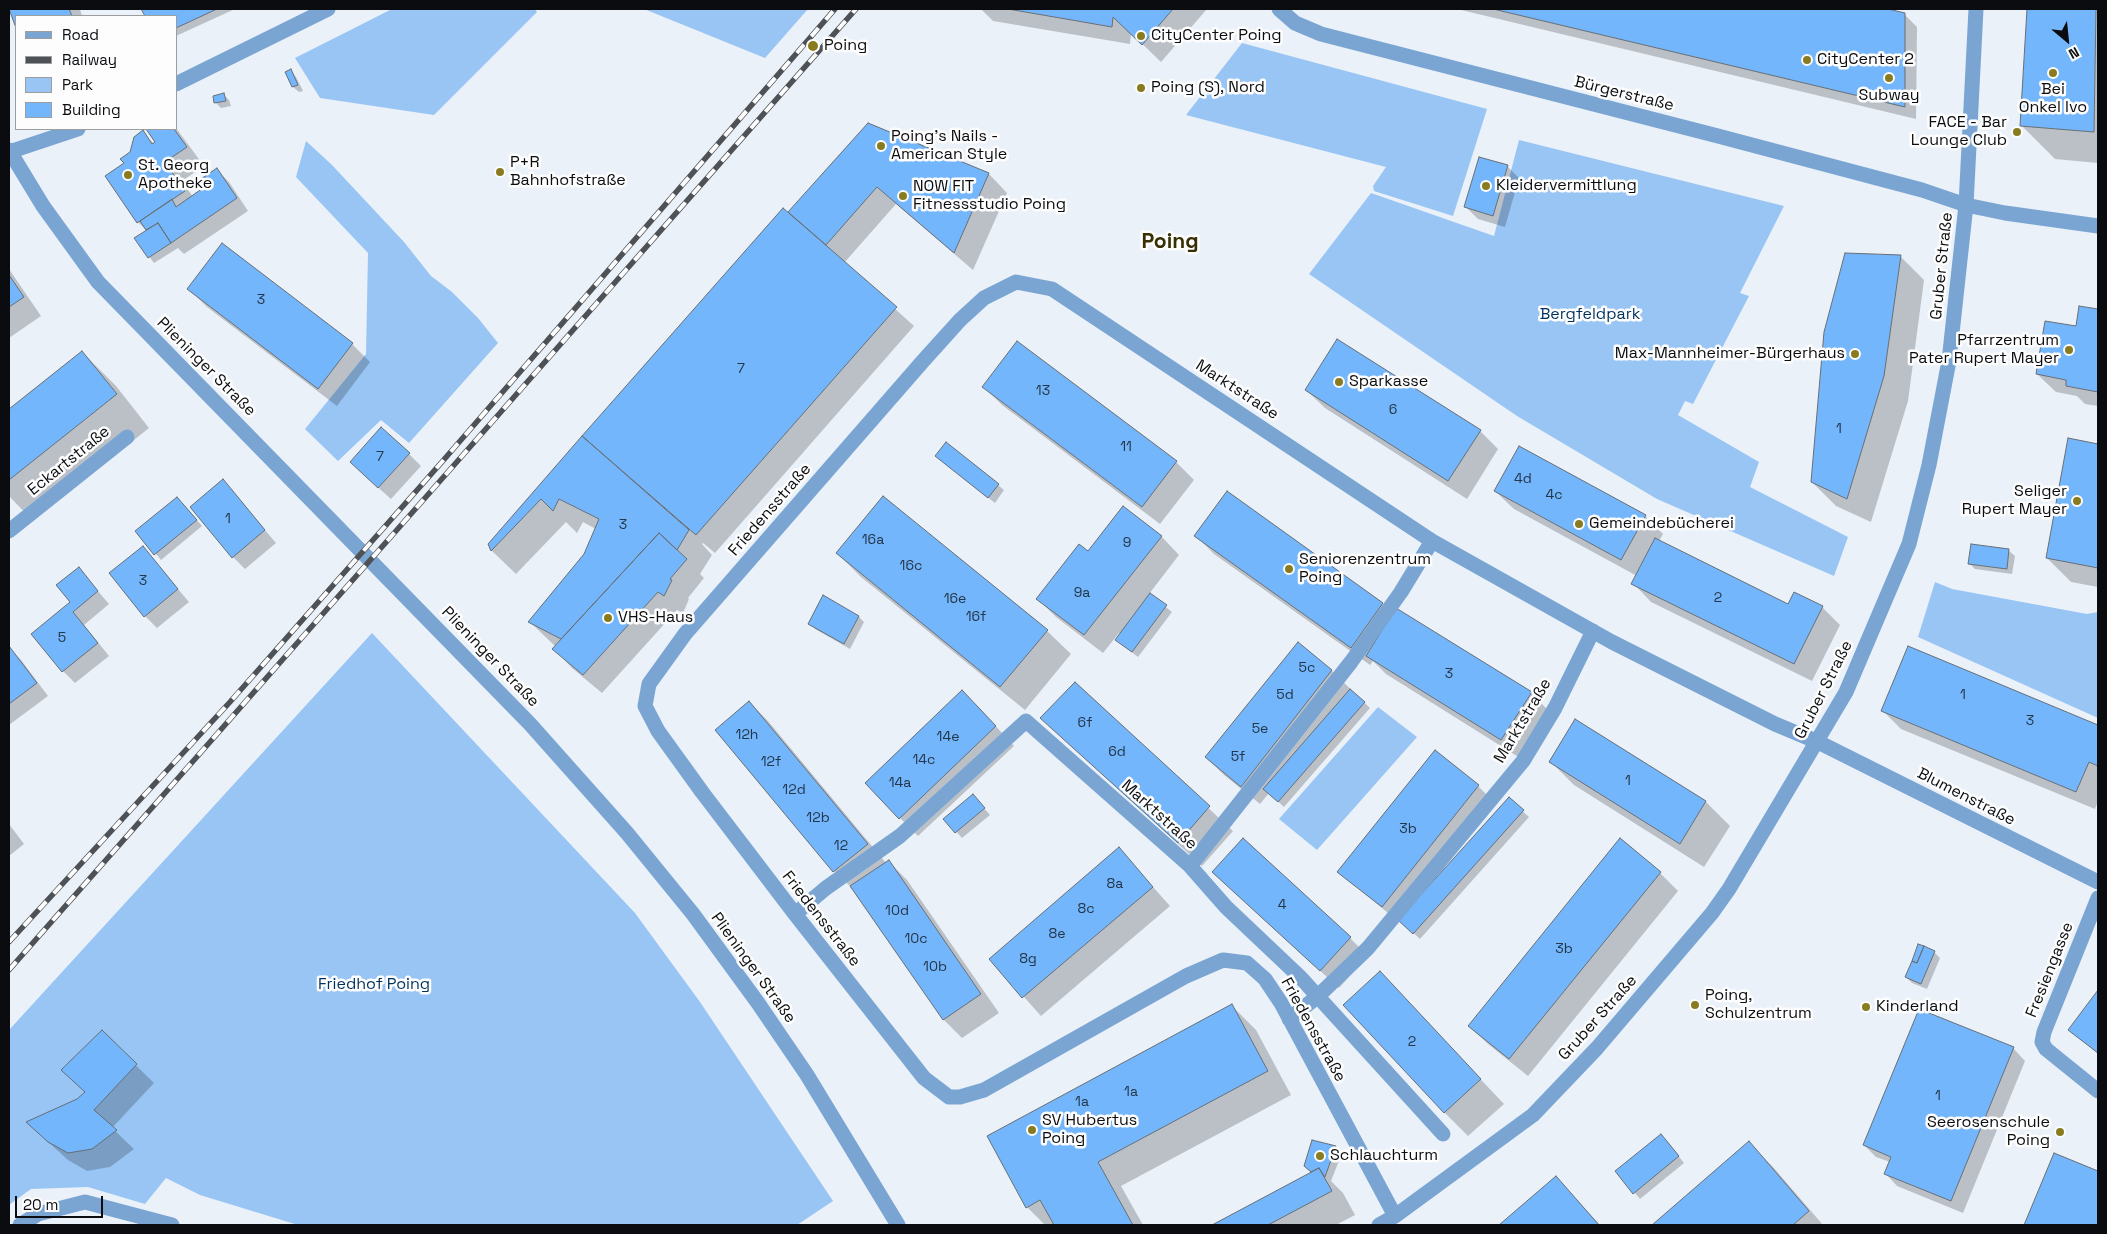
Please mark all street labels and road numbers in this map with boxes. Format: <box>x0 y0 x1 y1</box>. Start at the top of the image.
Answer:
street label: Bürgerstraße <box>1572 72 1676 116</box>
street label: Gruber Straße <box>1927 211 1957 321</box>
street label: Plieninger Straße <box>153 314 259 420</box>
street label: Marktstraße <box>1192 356 1282 424</box>
street label: Eckartstraße <box>24 422 114 500</box>
street label: Friedensstraße <box>725 460 815 560</box>
street label: Plieninger Straße <box>437 603 543 711</box>
street label: Gruber Straße <box>1791 638 1857 742</box>
street label: Marktstraße <box>1490 675 1556 767</box>
street label: Blumenstraße <box>1914 764 2018 830</box>
street label: Marktstraße <box>1117 776 1201 854</box>
street label: Friedensstraße <box>778 867 864 971</box>
street label: Plieninger Straße <box>706 909 800 1027</box>
street label: Fresiengasse <box>2022 919 2078 1021</box>
street label: Gruber Straße <box>1555 971 1641 1065</box>
street label: Friedensstraße <box>1276 975 1350 1085</box>

